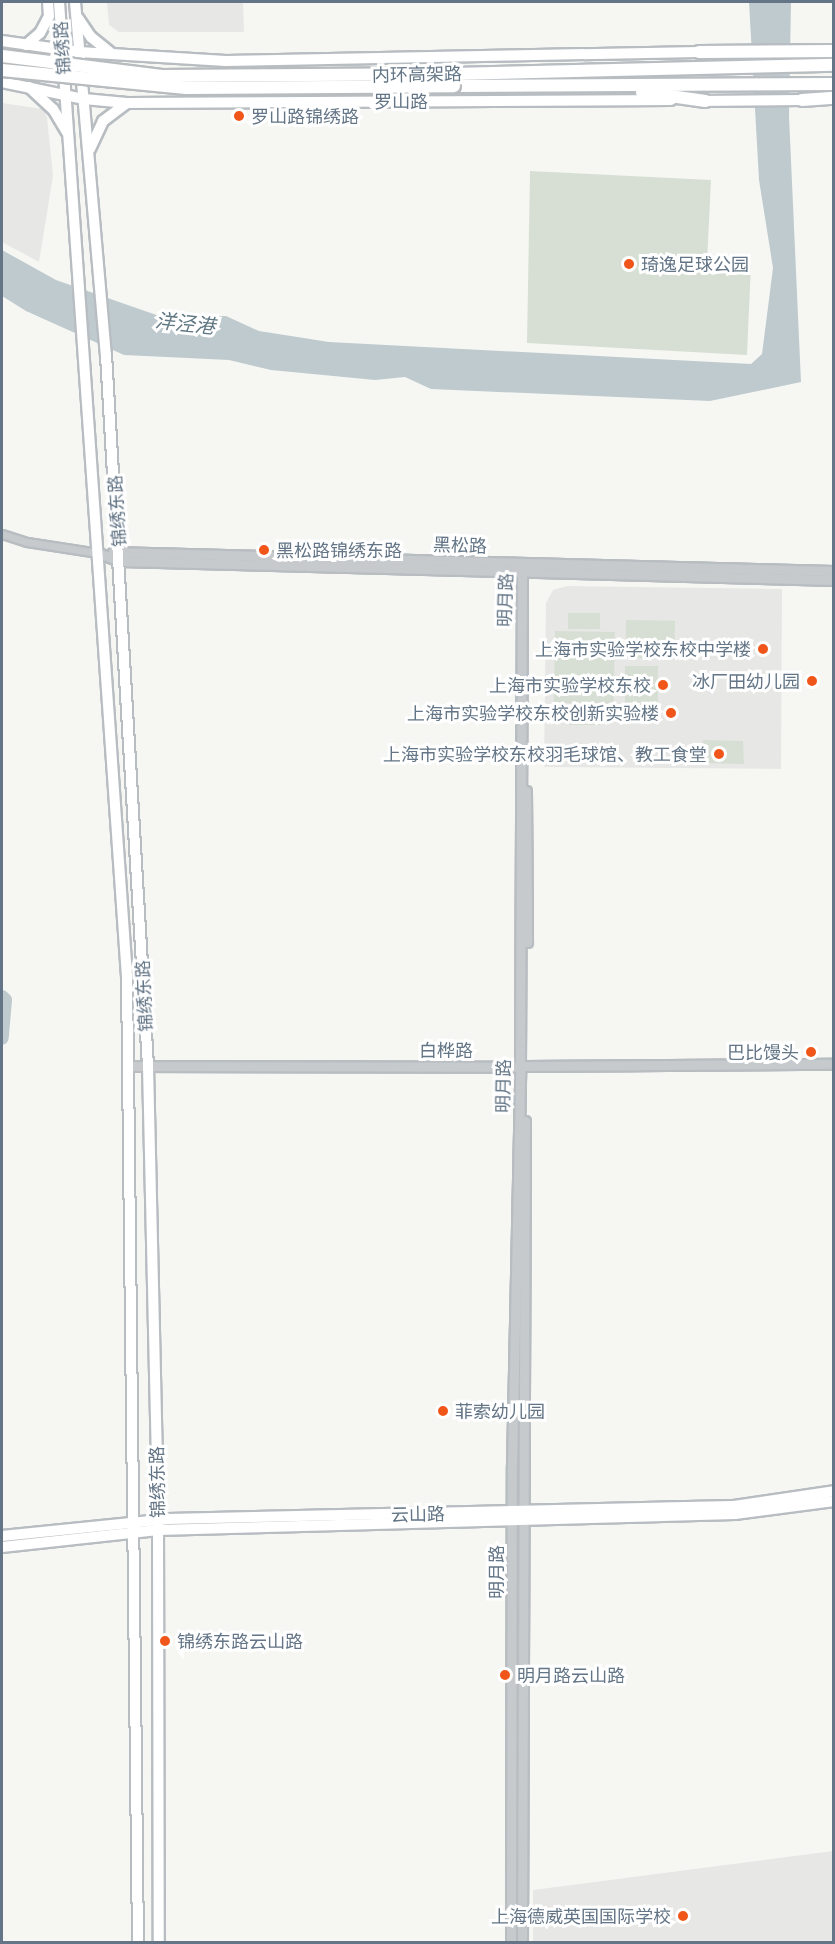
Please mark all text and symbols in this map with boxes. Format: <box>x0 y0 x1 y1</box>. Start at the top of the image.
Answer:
street label: 锦绣路 <box>49 20 75 76</box>
street label: 内环高架路 <box>372 62 462 86</box>
street label: 罗山路 <box>374 90 428 112</box>
place label: 罗山路锦绣路 <box>251 105 359 127</box>
marker: 罗山路锦绣路 <box>232 109 246 123</box>
place label: 琦逸足球公园 <box>641 253 749 275</box>
marker: 琦逸足球公园 <box>622 257 636 271</box>
water label: 洋泾港 <box>154 308 216 338</box>
street label: 锦绣东路 <box>104 474 130 548</box>
street label: 黑松路 <box>433 533 487 557</box>
place label: 黑松路锦绣东路 <box>276 539 402 561</box>
marker: 黑松路锦绣东路 <box>257 543 271 557</box>
street label: 明月路 <box>493 573 517 627</box>
place label: 上海市实验学校东校中学楼 <box>535 638 751 660</box>
marker: 上海市实验学校东校中学楼 <box>756 642 770 656</box>
place label: 冰厂田幼儿园 <box>692 670 800 692</box>
place label: 上海市实验学校东校 <box>489 674 651 696</box>
marker: 冰厂田幼儿园 <box>805 674 819 688</box>
marker: 上海市实验学校东校 <box>656 678 670 692</box>
place label: 上海市实验学校东校创新实验楼 <box>407 702 659 724</box>
marker: 上海市实验学校东校创新实验楼 <box>664 706 678 720</box>
place label: 上海市实验学校东校羽毛球馆、教工食堂 <box>383 743 707 765</box>
marker: 上海市实验学校东校羽毛球馆、教工食堂 <box>712 747 726 761</box>
street label: 锦绣东路 <box>131 959 157 1033</box>
street label: 白桦路 <box>419 1039 473 1061</box>
place label: 巴比馒头 <box>727 1041 799 1063</box>
marker: 巴比馒头 <box>804 1045 818 1059</box>
street label: 明月路 <box>492 1059 514 1113</box>
place label: 菲索幼儿园 <box>455 1400 545 1422</box>
marker: 菲索幼儿园 <box>436 1404 450 1418</box>
street label: 锦绣东路 <box>146 1446 168 1518</box>
street label: 云山路 <box>391 1503 445 1525</box>
street label: 明月路 <box>485 1545 507 1599</box>
place label: 锦绣东路云山路 <box>177 1630 303 1652</box>
marker: 锦绣东路云山路 <box>158 1634 172 1648</box>
place label: 明月路云山路 <box>517 1664 625 1686</box>
marker: 明月路云山路 <box>498 1668 512 1682</box>
place label: 上海德威英国国际学校 <box>491 1905 671 1927</box>
marker: 上海德威英国国际学校 <box>676 1909 690 1923</box>

